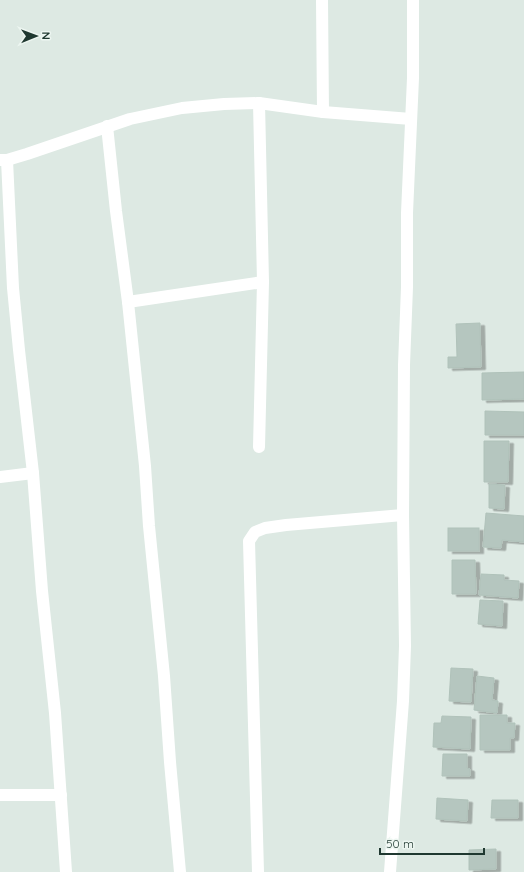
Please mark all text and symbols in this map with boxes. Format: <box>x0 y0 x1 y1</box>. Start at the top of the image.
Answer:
north arrow <box>16 16 56 56</box>
text: N <box>39 32 53 40</box>
scale bar <box>380 830 484 856</box>
text: 50 m <box>386 836 414 851</box>

